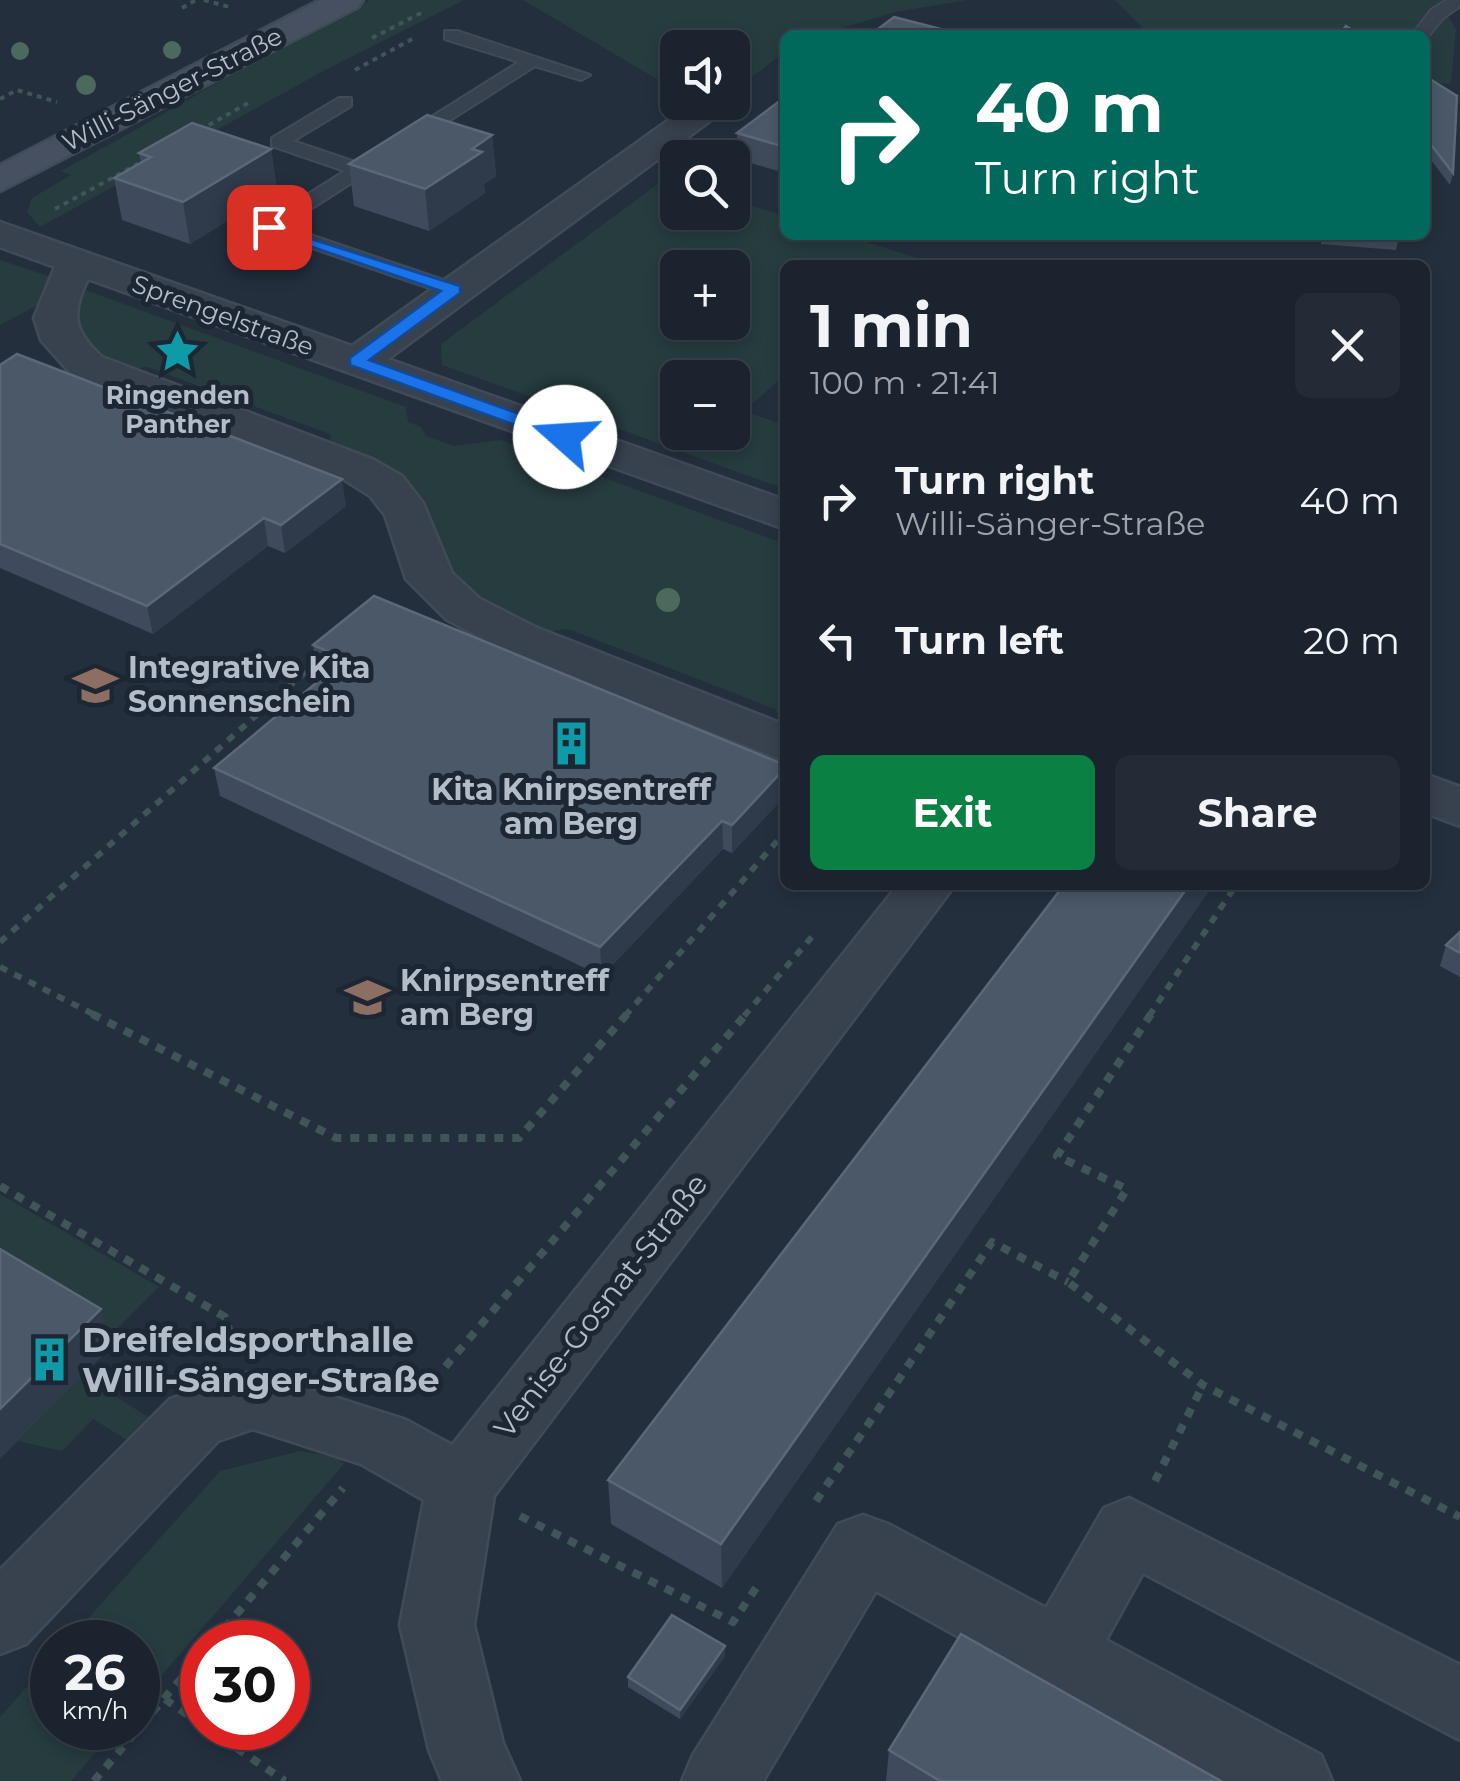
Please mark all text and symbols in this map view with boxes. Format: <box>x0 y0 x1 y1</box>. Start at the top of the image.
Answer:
street label: Willi-Sänger-Straße <box>57 21 287 157</box>
map controls <box>660 30 750 450</box>
button: sound <box>660 30 750 120</box>
text: 40 m <box>975 64 1164 150</box>
icon: right <box>810 70 940 200</box>
button: search <box>660 140 750 230</box>
text: Turn right <box>975 150 1200 205</box>
pin <box>227 185 312 270</box>
icon: arrive <box>242 200 297 255</box>
button: + <box>660 250 750 340</box>
street label: Sprengelstraße <box>128 268 318 362</box>
text: 1 min <box>810 289 973 362</box>
button: close <box>1295 293 1400 398</box>
place icon: Ringenden Panther <box>154 327 202 375</box>
button: − <box>660 360 750 450</box>
text: 100 m · 21:41 <box>810 363 1000 402</box>
place label: Ringenden Panther <box>106 380 250 439</box>
position arrow <box>513 385 617 489</box>
text: Turn right <box>895 457 1094 504</box>
icon: right <box>810 473 865 528</box>
text: 40 m <box>1299 477 1400 524</box>
text: Willi-Sänger-Straße <box>895 504 1205 543</box>
icon: left <box>810 613 865 668</box>
text: Turn left <box>895 617 1064 664</box>
text: 20 m <box>1303 617 1400 664</box>
place label: Integrative Kita Sonnenschein <box>128 649 371 720</box>
school or university icon: Integrative Kita Sonnenschein <box>71 661 119 709</box>
building icon: Kita Knirpsentreff am Berg <box>547 719 595 767</box>
button: Exit <box>810 755 1095 870</box>
button: Share <box>1115 755 1400 870</box>
place label: Kita Knirpsentreff am Berg <box>431 771 712 842</box>
place label: Knirpsentreff am Berg <box>400 962 610 1033</box>
school or university icon: Knirpsentreff am Berg <box>343 974 391 1022</box>
street label: Venise-Gosnat-Straße <box>486 1166 715 1445</box>
place label: Dreifeldsporthalle Willi-Sänger-Straße <box>82 1318 440 1401</box>
building icon: Dreifeldsporthalle Willi-Sänger-Straße <box>25 1336 73 1384</box>
speed limit sign: 30 <box>180 1620 310 1750</box>
text: 26 <box>64 1642 126 1703</box>
text: km/h <box>62 1695 128 1725</box>

